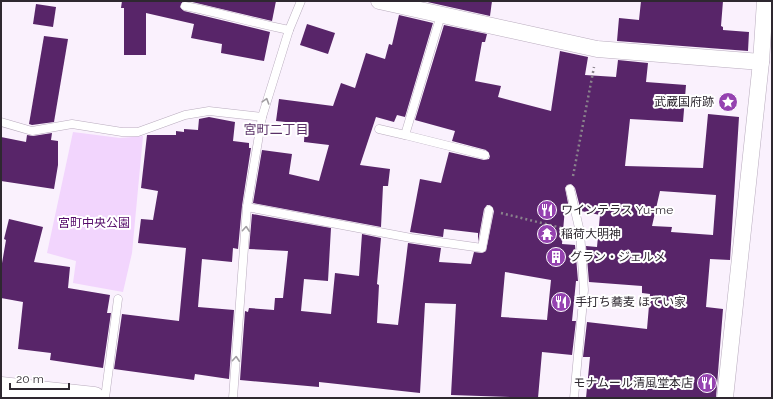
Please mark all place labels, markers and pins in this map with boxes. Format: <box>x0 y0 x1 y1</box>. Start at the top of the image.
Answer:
place icon: 武蔵国府跡 <box>717 91 739 113</box>
place label: 武蔵国府跡 <box>654 95 714 109</box>
restaurant icon: ワインテラス Yu-me <box>536 199 558 221</box>
place label: ワインテラス Yu-me <box>561 203 673 217</box>
temple icon: 稲荷大明神 <box>536 223 558 245</box>
place label: 稲荷大明神 <box>561 227 621 241</box>
building icon: グラン・ジェルメ <box>545 246 567 268</box>
place label: グラン・ジェルメ <box>570 250 666 264</box>
restaurant icon: 手打ち蕎麦 ほてい家 <box>550 291 572 313</box>
place label: 手打ち蕎麦 ほてい家 <box>575 295 686 309</box>
restaurant icon: モナムール清風堂本店 <box>696 372 718 394</box>
place label: モナムール清風堂本店 <box>573 376 693 390</box>

